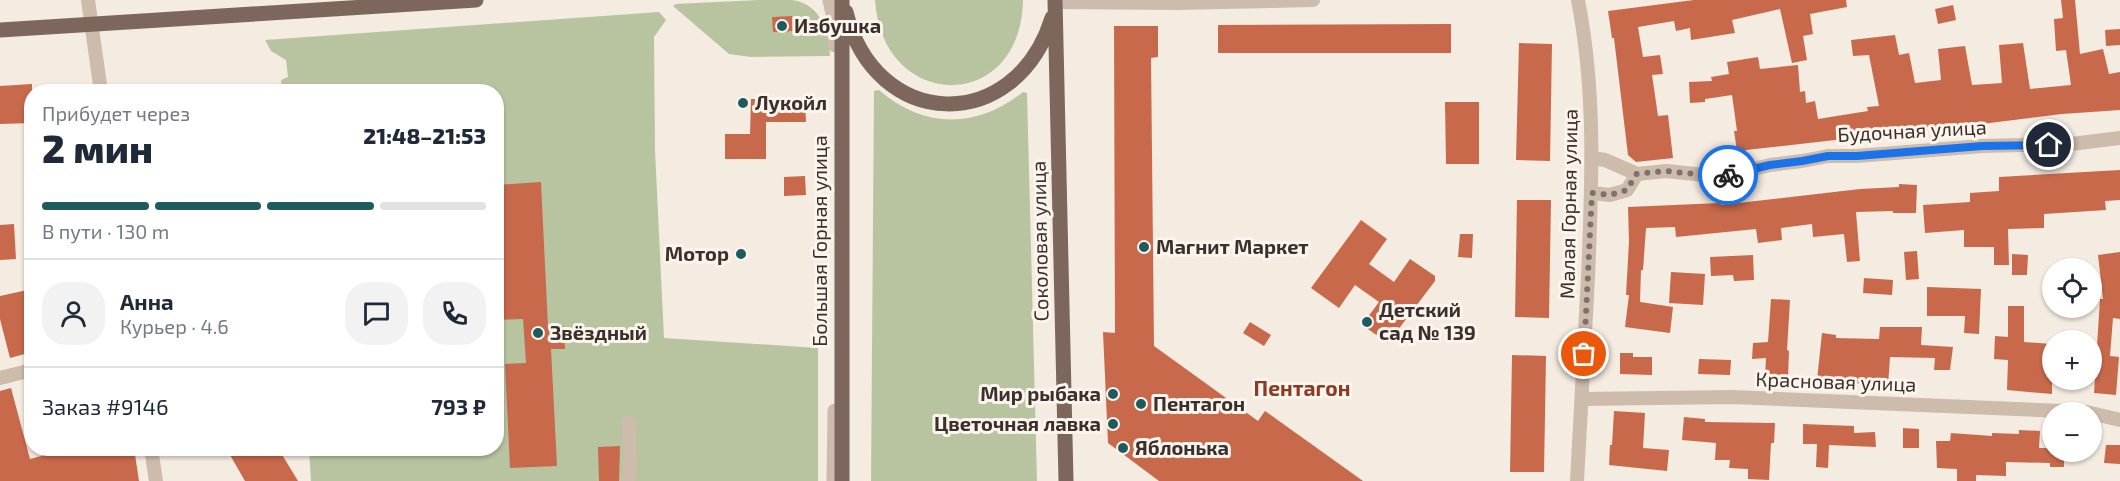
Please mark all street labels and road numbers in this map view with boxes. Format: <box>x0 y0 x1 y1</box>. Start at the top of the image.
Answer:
street label: Малая Горная улица <box>1554 109 1583 299</box>
street label: Будочная улица <box>1837 114 1987 147</box>
street label: Большая Горная улица <box>807 135 832 347</box>
street label: Соколовая улица <box>1026 161 1053 321</box>
street label: Красновая улица <box>1755 366 1917 397</box>

